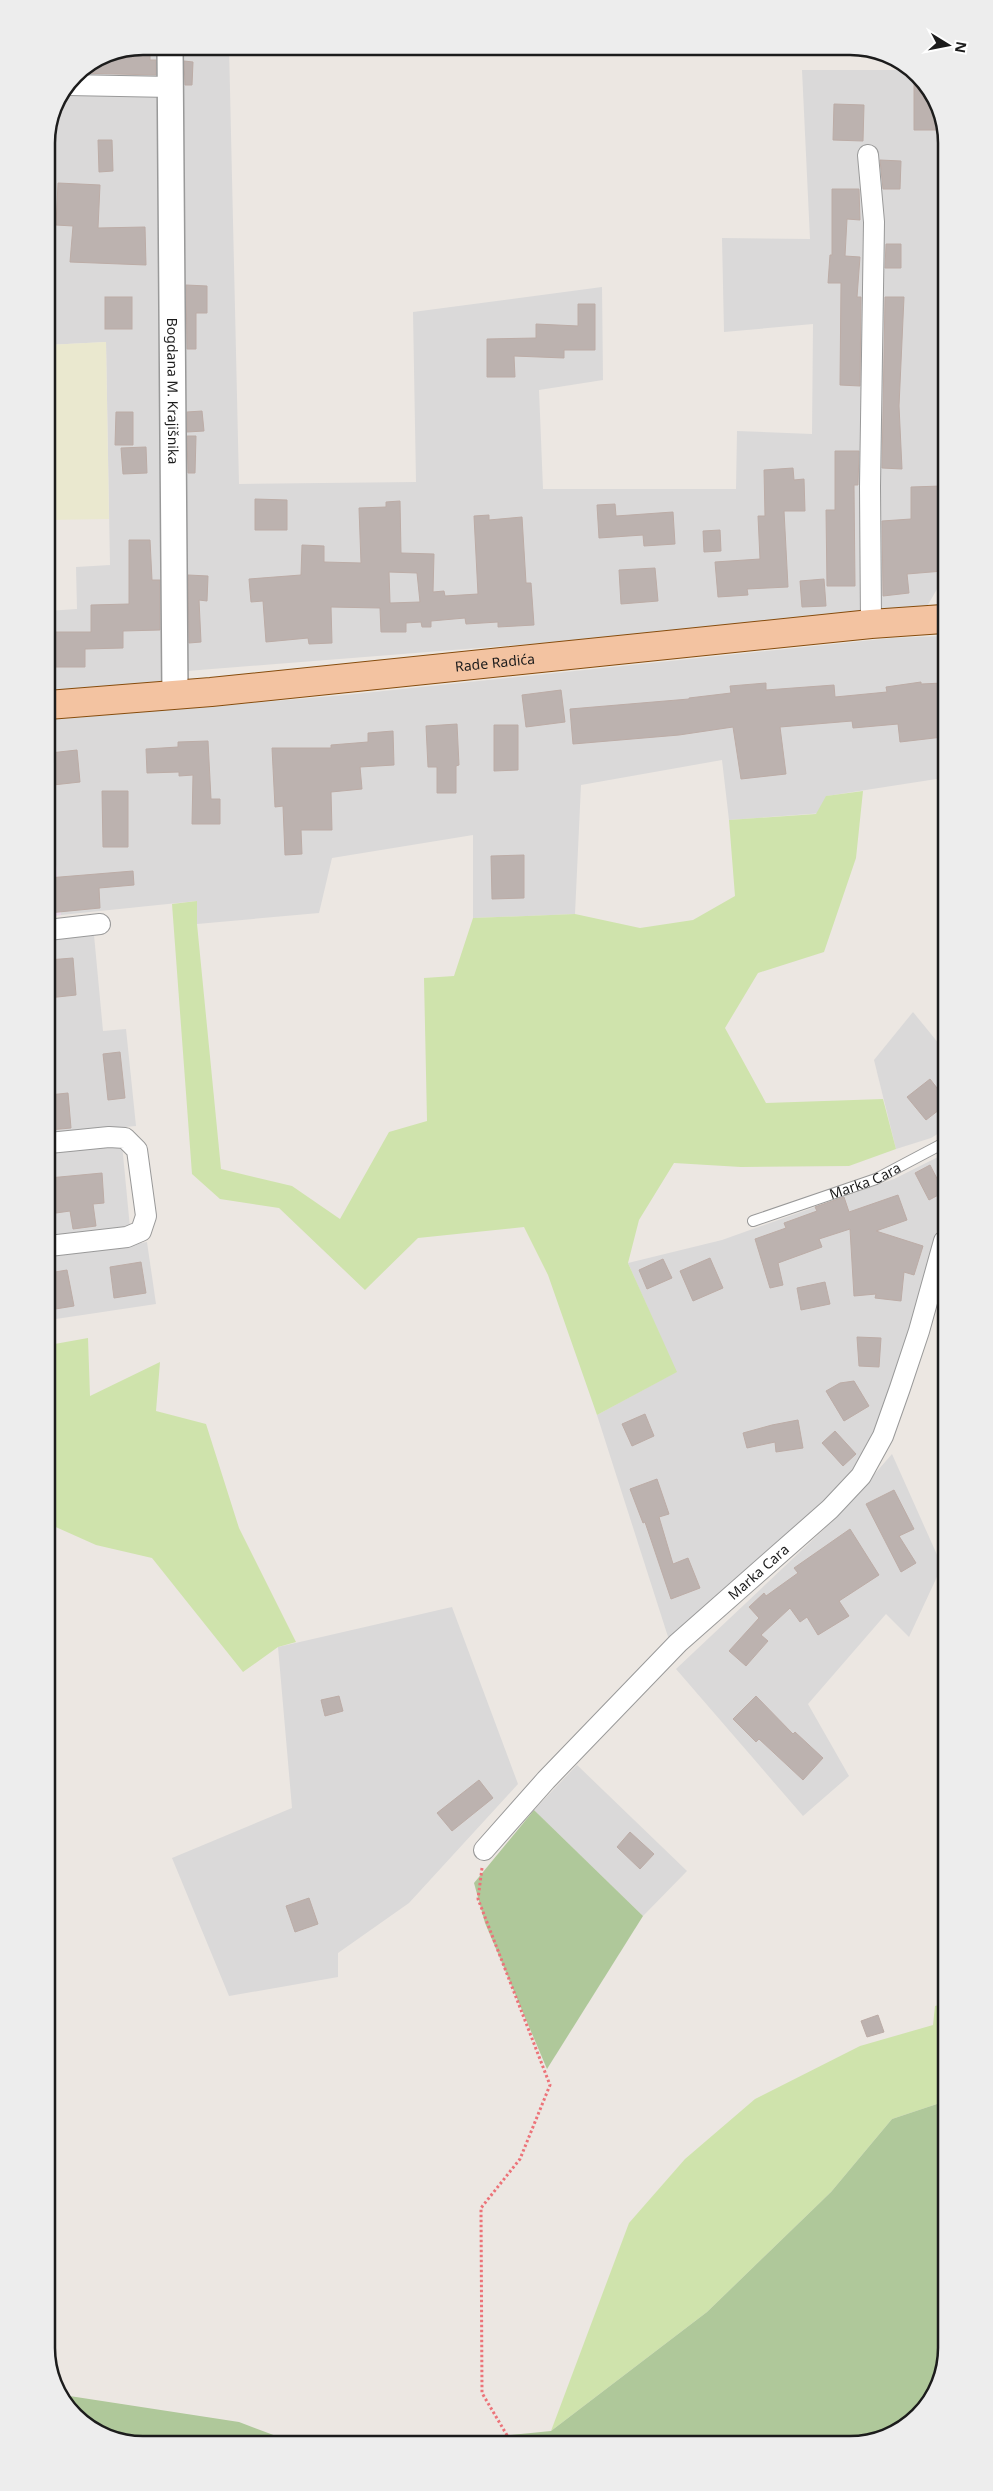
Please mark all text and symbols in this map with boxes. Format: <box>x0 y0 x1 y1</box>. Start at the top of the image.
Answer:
north arrow <box>923 20 973 70</box>
text: N <box>951 40 972 55</box>
street label: Bogdana M. Krajišnika <box>163 318 183 464</box>
street label: Rade Radića <box>454 649 536 676</box>
street label: Marka Cara <box>827 1158 904 1203</box>
street label: Marka Cara <box>724 1540 793 1604</box>

